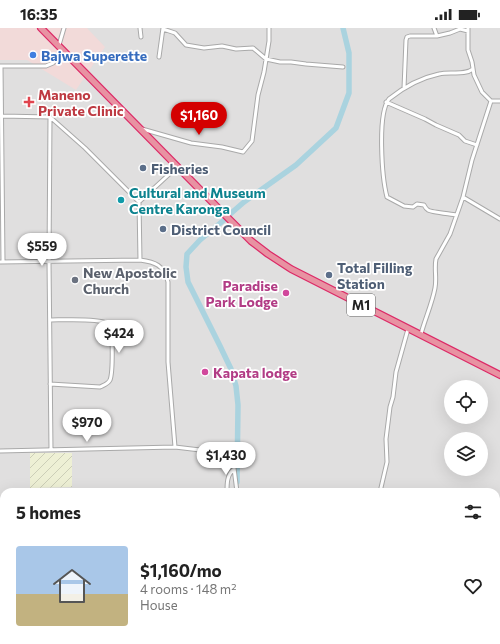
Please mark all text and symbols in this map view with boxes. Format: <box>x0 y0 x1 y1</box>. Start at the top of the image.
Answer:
text: 16:35 <box>20 5 58 23</box>
place label: Bajwa Superette <box>41 47 147 64</box>
marker: Bajwa Superette <box>28 50 38 60</box>
place label: Maneno Private Clinic <box>38 86 124 119</box>
marker: Maneno Private Clinic <box>23 96 35 108</box>
pin: $1,160 <box>166 102 232 136</box>
text: $1,160 <box>180 107 218 123</box>
place label: Fisheries <box>151 160 209 177</box>
marker: Fisheries <box>138 163 148 173</box>
place label: Cultural and Museum Centre Karonga <box>129 184 266 217</box>
marker: Cultural and Museum Centre Karonga <box>116 195 126 205</box>
place label: District Council <box>171 221 271 238</box>
marker: District Council <box>158 224 168 234</box>
pin: $559 <box>18 233 66 267</box>
text: $559 <box>27 238 57 254</box>
place label: Total Filling Station <box>337 259 413 292</box>
place label: New Apostolic Church <box>83 264 177 297</box>
marker: Total Filling Station <box>324 270 334 280</box>
marker: New Apostolic Church <box>70 275 80 285</box>
place label: Paradise Park Lodge <box>205 277 278 310</box>
marker: Paradise Park Lodge <box>281 288 291 298</box>
road number: M1 <box>347 294 375 316</box>
pin: $424 <box>95 320 143 354</box>
text: $424 <box>104 325 134 341</box>
place label: Kapata lodge <box>213 364 297 381</box>
marker: Kapata lodge <box>200 367 210 377</box>
map controls <box>444 380 488 476</box>
button: locate <box>444 380 488 424</box>
pin: $970 <box>63 409 111 443</box>
text: $970 <box>71 414 103 430</box>
button: layers <box>444 432 488 476</box>
pin: $1,430 <box>193 442 259 476</box>
text: $1,430 <box>206 447 246 463</box>
icon: filters <box>462 501 484 523</box>
text: 5 homes <box>16 502 81 523</box>
text: $1,160/mo <box>140 560 222 581</box>
icon: home <box>48 562 96 610</box>
icon: heart <box>462 575 484 597</box>
text: 4 rooms · 148 m² <box>140 581 236 597</box>
text: House <box>140 597 178 613</box>

